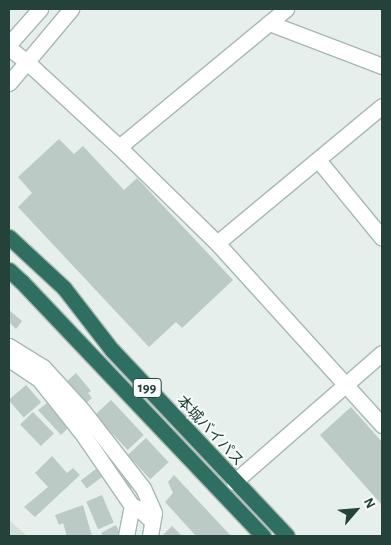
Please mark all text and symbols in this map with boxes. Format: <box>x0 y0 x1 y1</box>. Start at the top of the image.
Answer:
road number: 199 <box>132 376 162 399</box>
street label: 本城バイパス <box>173 392 247 470</box>
north arrow <box>331 485 381 535</box>
text: N <box>361 496 378 511</box>

